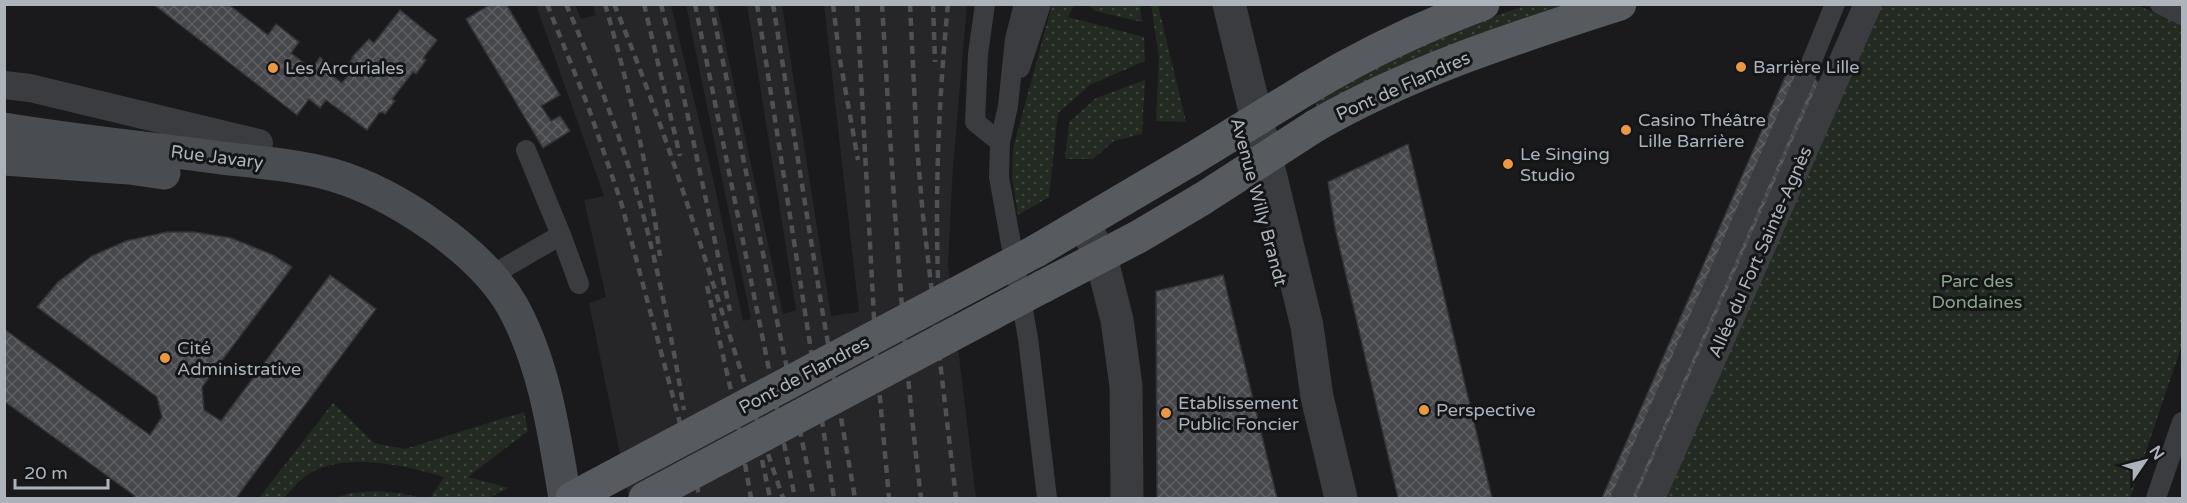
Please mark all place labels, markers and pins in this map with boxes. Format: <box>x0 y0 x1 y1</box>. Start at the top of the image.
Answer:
place label: Barrière Lille <box>1753 56 1860 78</box>
place label: Les Arcuriales <box>285 57 404 79</box>
marker: Barrière Lille <box>1734 60 1748 74</box>
marker: Les Arcuriales <box>266 61 280 75</box>
place label: Casino Théâtre Lille Barrière <box>1638 109 1766 152</box>
marker: Casino Théâtre Lille Barrière <box>1619 123 1633 137</box>
place label: Le Singing Studio <box>1520 143 1610 186</box>
marker: Le Singing Studio <box>1501 157 1515 171</box>
place label: Cité Administrative <box>177 337 301 380</box>
marker: Cité Administrative <box>158 351 172 365</box>
place label: Etablissement Public Foncier <box>1178 392 1299 435</box>
place label: Perspective <box>1436 399 1536 421</box>
marker: Perspective <box>1417 403 1431 417</box>
marker: Etablissement Public Foncier <box>1159 406 1173 420</box>

